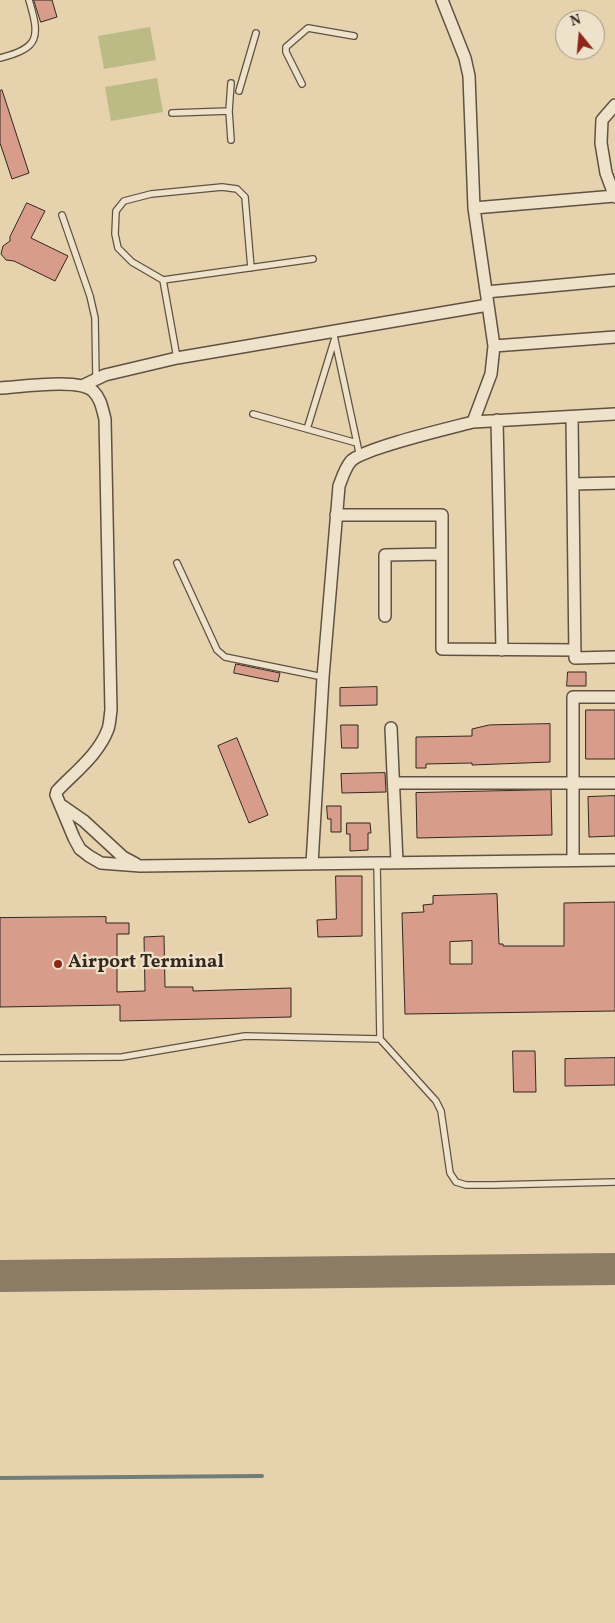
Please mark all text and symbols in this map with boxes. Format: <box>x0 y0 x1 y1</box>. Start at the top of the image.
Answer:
north arrow <box>555 10 605 60</box>
text: N <box>568 11 583 32</box>
place label: Airport Terminal <box>68 953 224 975</box>
marker: Airport Terminal <box>52 958 64 970</box>

